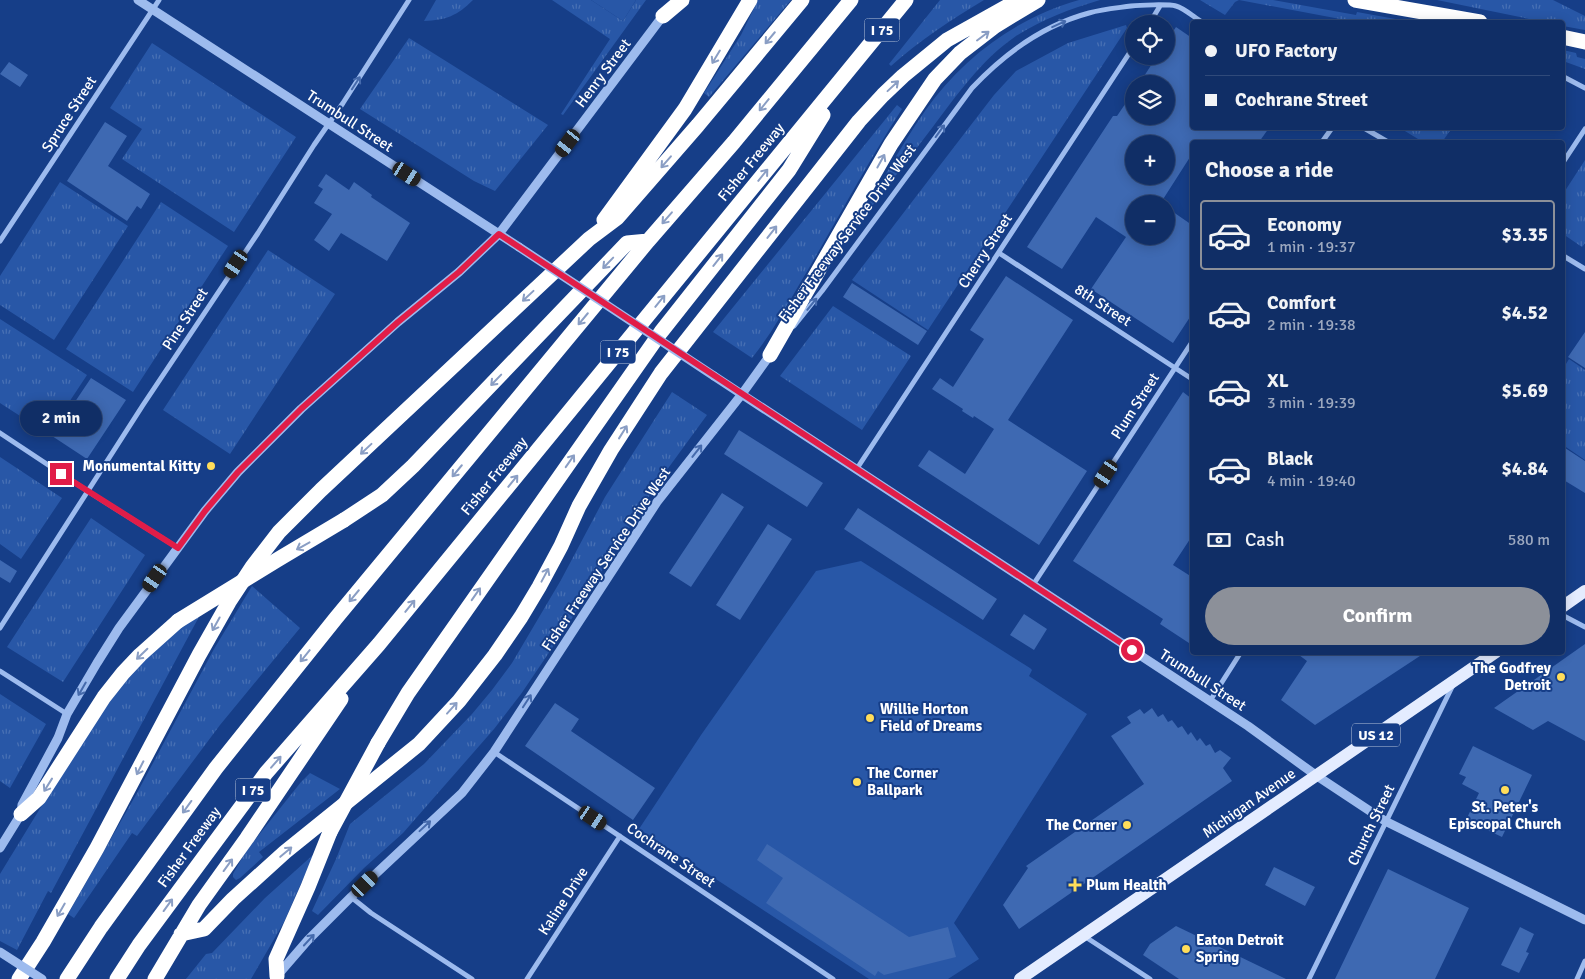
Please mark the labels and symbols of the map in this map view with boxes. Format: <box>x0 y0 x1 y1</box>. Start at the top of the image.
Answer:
road number: I 75 <box>864 18 900 42</box>
one-way arrow <box>1051 18 1066 28</box>
one-way arrow <box>976 30 989 41</box>
one-way arrow <box>765 31 776 44</box>
street label: Henry Street <box>571 35 635 111</box>
one-way arrow <box>711 49 721 63</box>
street label: Spruce Street <box>38 73 100 155</box>
one-way arrow <box>351 77 361 91</box>
one-way arrow <box>886 80 899 92</box>
street label: Trumbull Street <box>303 86 397 156</box>
one-way arrow <box>759 98 770 111</box>
street label: Fisher Freeway <box>714 119 788 205</box>
one-way arrow <box>935 125 946 138</box>
car <box>552 127 583 159</box>
street label: Fisher Freeway Service Drive West <box>774 141 920 325</box>
one-way arrow <box>877 154 887 168</box>
one-way arrow <box>661 155 672 168</box>
car <box>390 160 423 188</box>
one-way arrow <box>758 169 769 182</box>
street label: Cherry Street <box>954 210 1016 292</box>
one-way arrow <box>662 212 673 225</box>
one-way arrow <box>767 225 777 239</box>
car <box>221 247 250 281</box>
one-way arrow <box>712 254 723 267</box>
one-way arrow <box>602 257 614 269</box>
street label: 8th Street <box>1071 280 1135 330</box>
street label: Pine Street <box>158 284 212 354</box>
one-way arrow <box>522 290 535 302</box>
one-way arrow <box>655 295 666 308</box>
one-way arrow <box>807 297 818 310</box>
one-way arrow <box>578 312 589 325</box>
road number: I 75 <box>600 341 636 364</box>
street label: Plum Street <box>1107 370 1163 442</box>
one-way arrow <box>490 374 502 387</box>
callout: 2 min <box>20 402 102 436</box>
one-way arrow <box>618 426 628 440</box>
street label: Fisher Freeway <box>457 433 531 519</box>
one-way arrow <box>360 443 373 455</box>
one-way arrow <box>692 444 702 458</box>
one-way arrow <box>565 454 575 468</box>
place label: Monumental Kitty <box>83 457 202 475</box>
car <box>1091 457 1120 491</box>
marker: Monumental Kitty <box>205 460 217 472</box>
route end <box>50 463 72 485</box>
one-way arrow <box>452 464 463 477</box>
street label: Fisher Freeway Service Drive West <box>538 464 674 654</box>
one-way arrow <box>507 474 518 487</box>
one-way arrow <box>296 541 310 551</box>
car <box>140 561 169 595</box>
one-way arrow <box>541 568 550 583</box>
one-way arrow <box>471 588 481 602</box>
one-way arrow <box>348 589 359 602</box>
one-way arrow <box>404 600 415 613</box>
one-way arrow <box>211 617 221 632</box>
route start <box>1121 639 1143 661</box>
street label: Trumbull Street <box>1156 645 1250 715</box>
one-way arrow <box>136 648 148 660</box>
one-way arrow <box>300 649 311 662</box>
place label: The Godfrey Detroit <box>1472 659 1552 694</box>
marker: The Godfrey Detroit <box>1555 671 1567 683</box>
one-way arrow <box>76 682 86 696</box>
one-way arrow <box>522 694 532 708</box>
place label: Willie Horton Field of Dreams <box>880 700 982 735</box>
one-way arrow <box>447 701 458 714</box>
marker: Willie Horton Field of Dreams <box>864 712 876 724</box>
road number: US 12 <box>1352 724 1400 746</box>
one-way arrow <box>270 755 282 768</box>
one-way arrow <box>135 760 144 775</box>
place label: The Corner Ballpark <box>867 764 938 799</box>
street label: Michigan Avenue <box>1199 764 1299 842</box>
marker: The Corner Ballpark <box>851 776 863 788</box>
one-way arrow <box>42 778 52 792</box>
road number: I 75 <box>236 778 270 802</box>
street label: Church Street <box>1344 781 1398 869</box>
marker: St. Peter's Episcopal Church <box>1499 784 1511 796</box>
place label: St. Peter's Episcopal Church <box>1449 798 1561 833</box>
one-way arrow <box>182 800 192 814</box>
street label: Fisher Freeway <box>154 803 224 891</box>
car <box>576 803 609 833</box>
place label: The Corner <box>1046 816 1117 834</box>
street label: Cochrane Street <box>623 819 719 891</box>
marker: The Corner <box>1121 819 1133 831</box>
one-way arrow <box>419 821 432 832</box>
one-way arrow <box>279 847 292 858</box>
one-way arrow <box>223 858 233 872</box>
street label: Kaline Drive <box>534 864 592 938</box>
car <box>348 868 381 900</box>
place label: Plum Health <box>1086 876 1167 894</box>
marker: Plum Health <box>1068 878 1082 892</box>
one-way arrow <box>163 899 173 913</box>
one-way arrow <box>56 903 66 917</box>
place label: Eaton Detroit Spring <box>1196 931 1284 966</box>
one-way arrow <box>303 934 315 946</box>
marker: Eaton Detroit Spring <box>1180 943 1192 955</box>

